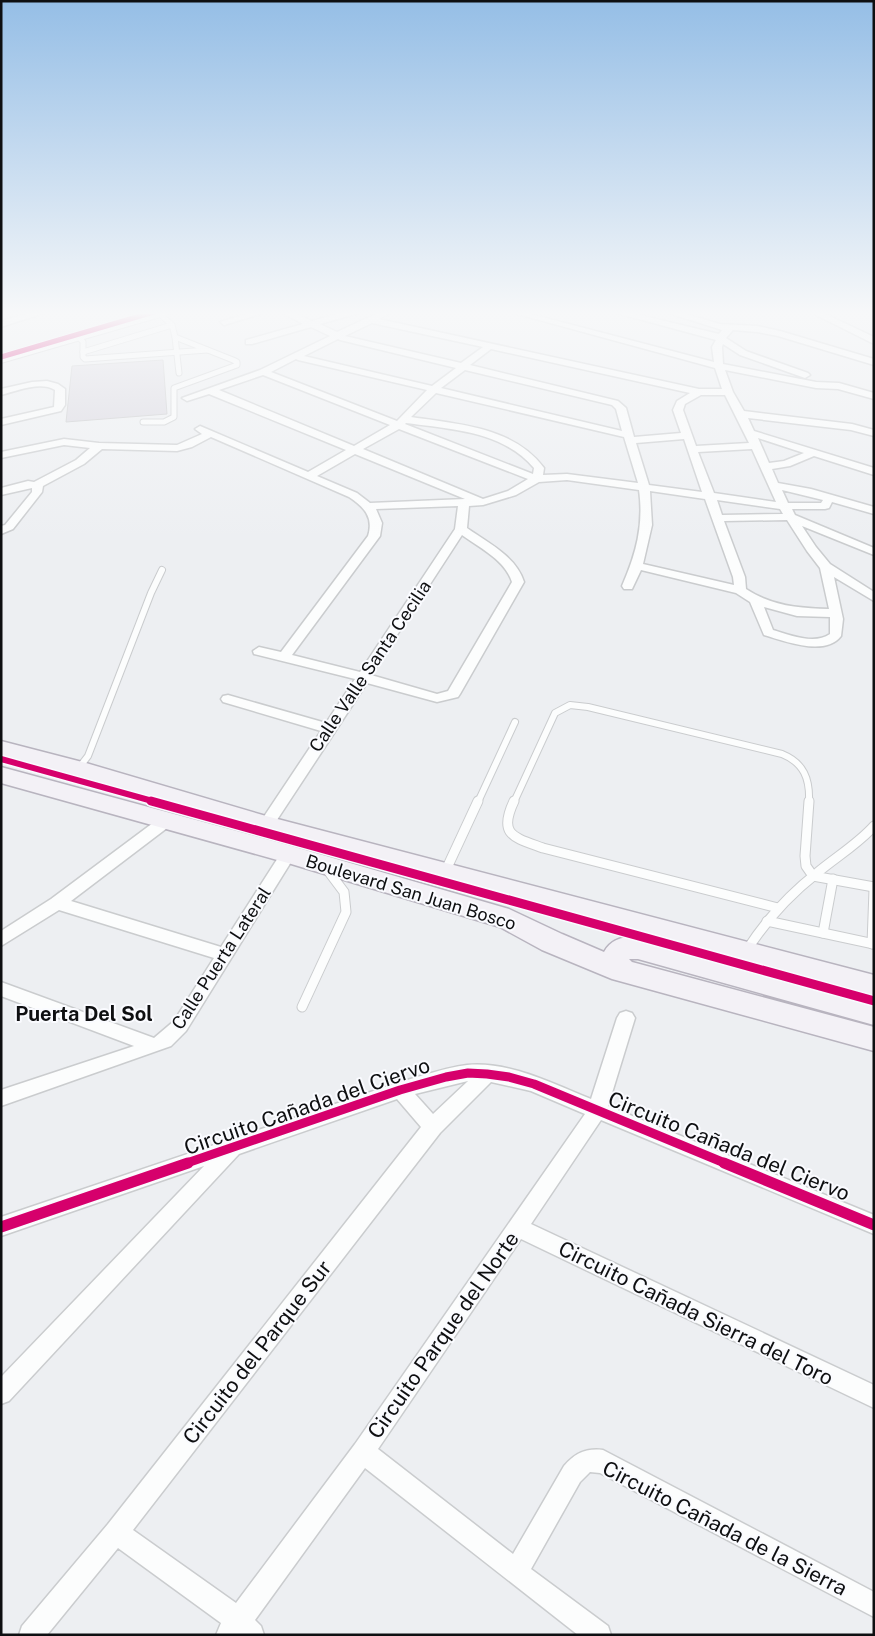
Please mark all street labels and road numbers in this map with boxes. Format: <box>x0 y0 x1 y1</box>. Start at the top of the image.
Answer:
street label: Calle Valle Santa Cecilia <box>305 576 435 756</box>
street label: Boulevard San Juan Bosco <box>303 850 519 934</box>
street label: Calle Puerta Lateral <box>167 883 275 1033</box>
street label: Circuito Cañada del Ciervo <box>181 1052 433 1160</box>
street label: Circuito Cañada del Ciervo <box>605 1086 853 1206</box>
street label: Circuito Parque del Norte <box>362 1227 524 1443</box>
street label: Circuito Cañada Sierra del Toro <box>555 1235 837 1391</box>
street label: Circuito del Parque Sur <box>178 1255 336 1449</box>
street label: Circuito Cañada de la Sierra <box>598 1455 852 1601</box>

